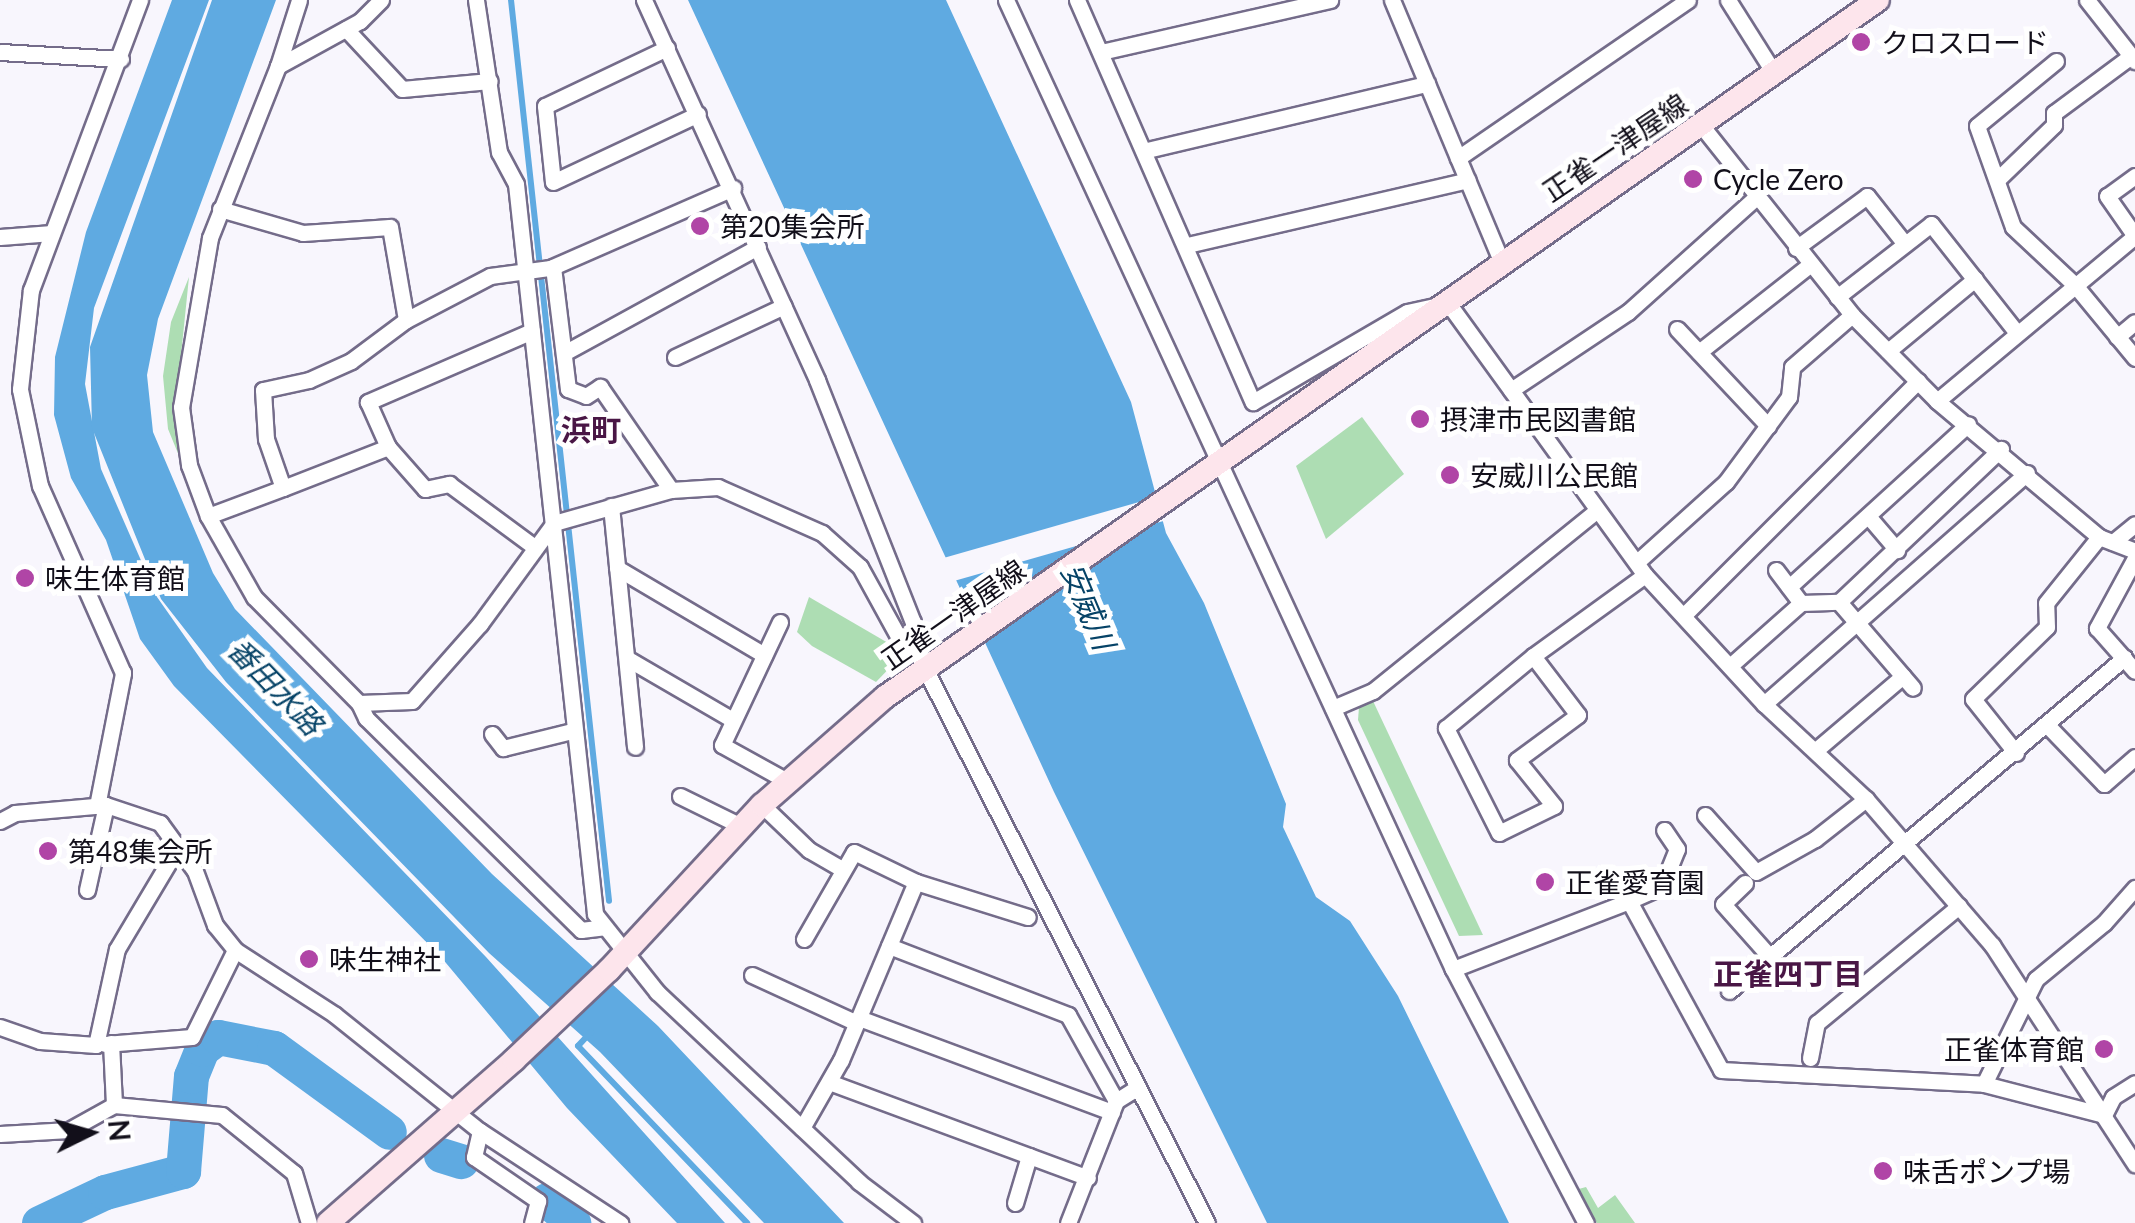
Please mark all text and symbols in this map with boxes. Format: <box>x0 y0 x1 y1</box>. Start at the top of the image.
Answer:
place label: クロスロード <box>1881 25 2049 59</box>
marker: クロスロード <box>1850 31 1872 53</box>
street label: 正雀一津屋線 <box>1536 86 1694 208</box>
place label: Cycle Zero <box>1713 162 1844 196</box>
marker: Cycle Zero <box>1682 168 1704 190</box>
place label: 第20集会所 <box>720 209 864 243</box>
marker: 第20集会所 <box>689 215 711 237</box>
place label: 摂津市民図書館 <box>1440 402 1636 436</box>
marker: 摂津市民図書館 <box>1409 408 1431 430</box>
district label: 浜町 <box>561 411 621 447</box>
place label: 安威川公民館 <box>1470 458 1638 492</box>
marker: 安威川公民館 <box>1439 464 1461 486</box>
street label: 正雀一津屋線 <box>875 552 1031 676</box>
water label: 安威川 <box>1055 558 1123 654</box>
place label: 味生体育館 <box>45 561 185 595</box>
marker: 味生体育館 <box>14 567 36 589</box>
water label: 番田水路 <box>221 630 331 742</box>
place label: 第48集会所 <box>68 834 212 868</box>
marker: 第48集会所 <box>37 840 59 862</box>
place label: 正雀愛育園 <box>1565 865 1705 899</box>
marker: 正雀愛育園 <box>1534 871 1556 893</box>
place label: 味生神社 <box>329 942 441 976</box>
marker: 味生神社 <box>298 948 320 970</box>
district label: 正雀四丁目 <box>1713 955 1863 991</box>
place label: 正雀体育館 <box>1944 1032 2084 1066</box>
marker: 正雀体育館 <box>2093 1038 2115 1060</box>
north arrow <box>40 1083 140 1183</box>
text: N <box>102 1118 138 1143</box>
place label: 味舌ポンプ場 <box>1903 1154 2071 1188</box>
marker: 味舌ポンプ場 <box>1872 1160 1894 1182</box>

